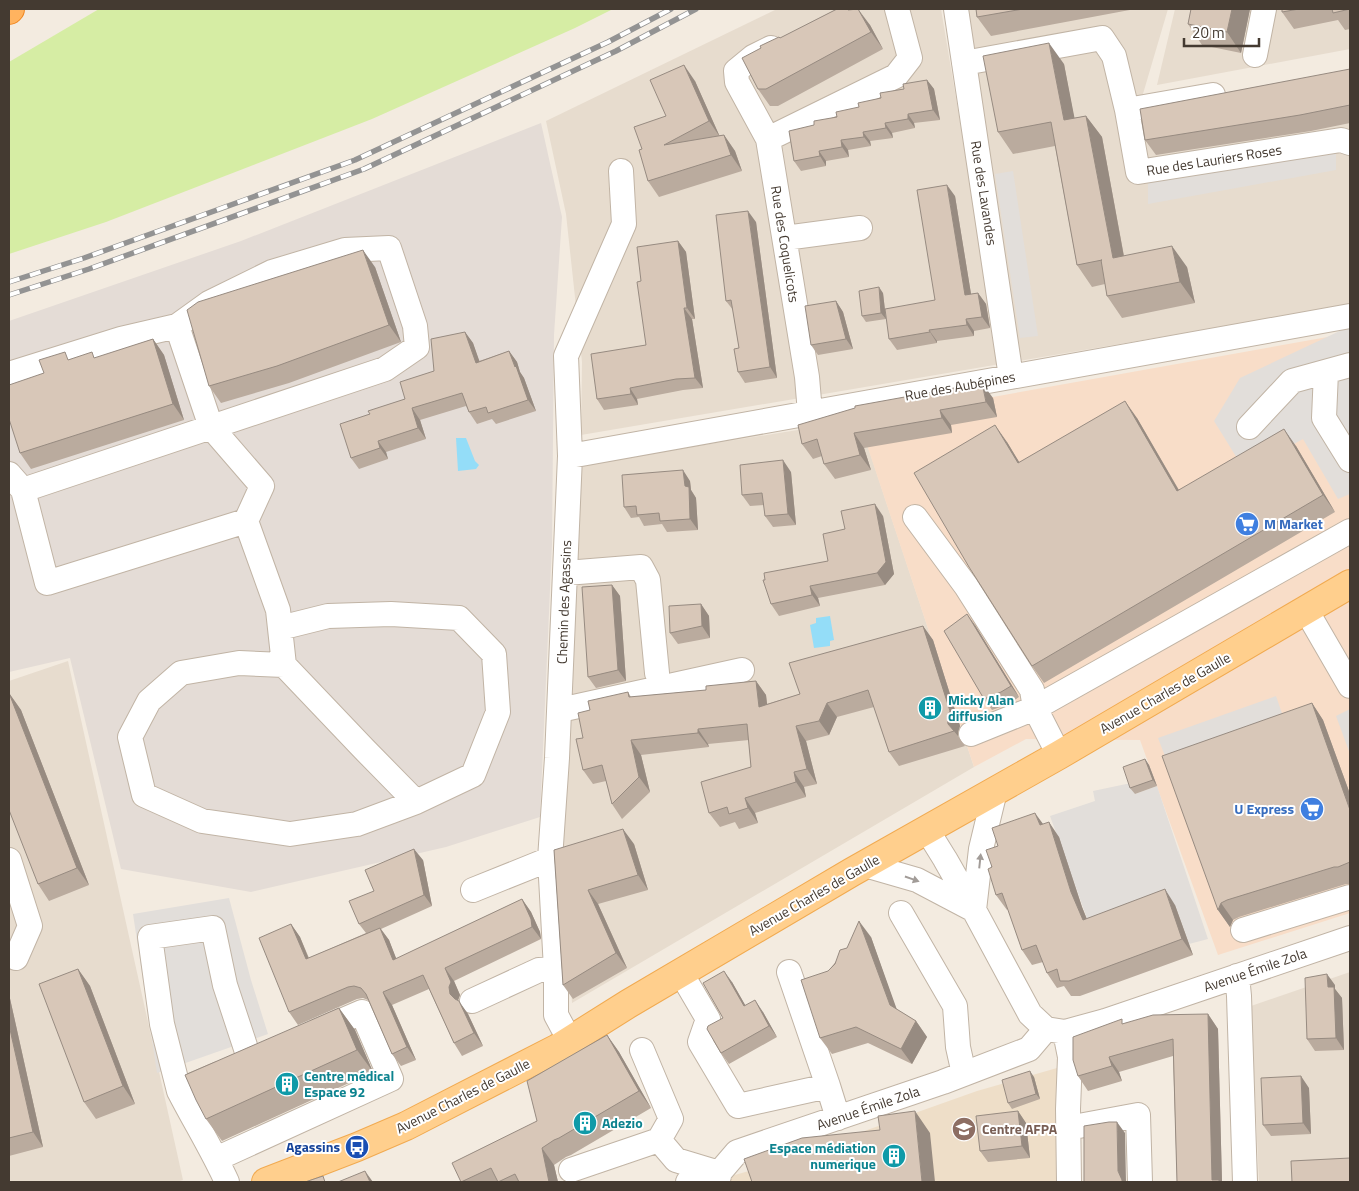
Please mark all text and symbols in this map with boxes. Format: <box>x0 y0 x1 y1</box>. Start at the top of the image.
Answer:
scale bar <box>1184 15 1259 47</box>
text: 20 m <box>1192 21 1225 44</box>
street label: Rue des Lauriers Roses <box>1145 138 1283 181</box>
street label: Rue des Lavandes <box>966 139 1003 247</box>
street label: Rue des Coquelicots <box>766 184 805 304</box>
street label: Rue des Aubépines <box>903 365 1017 406</box>
supermarket icon: M Market <box>1234 511 1260 537</box>
place label: M Market <box>1264 513 1323 534</box>
street label: Chemin des Agassins <box>551 540 576 664</box>
street label: Avenue Charles de Gaulle <box>1095 646 1234 739</box>
place label: Micky Alan diffusion <box>948 689 1014 726</box>
building icon: Micky Alan diffusion <box>917 695 943 721</box>
supermarket icon: U Express <box>1299 796 1325 822</box>
place label: U Express <box>1234 798 1294 819</box>
street label: Avenue Charles de Gaulle <box>744 848 883 941</box>
one-way arrow <box>976 853 984 869</box>
one-way arrow <box>905 875 920 883</box>
street label: Avenue Émile Zola <box>1200 942 1309 997</box>
street label: Avenue Charles de Gaulle <box>392 1053 533 1138</box>
place label: Centre médical Espace 92 <box>304 1065 394 1102</box>
building icon: Centre médical Espace 92 <box>274 1071 300 1097</box>
street label: Avenue Émile Zola <box>813 1080 922 1135</box>
building icon: Adezio <box>572 1110 598 1136</box>
place label: Adezio <box>602 1112 643 1133</box>
school or university icon: Centre AFPA <box>951 1116 977 1142</box>
place label: Centre AFPA <box>982 1118 1058 1139</box>
bus stop icon: Agassins <box>344 1134 370 1160</box>
place label: Agassins <box>286 1136 340 1157</box>
place label: Espace médiation numerique <box>769 1137 876 1174</box>
building icon: Espace médiation numerique <box>881 1143 907 1169</box>

